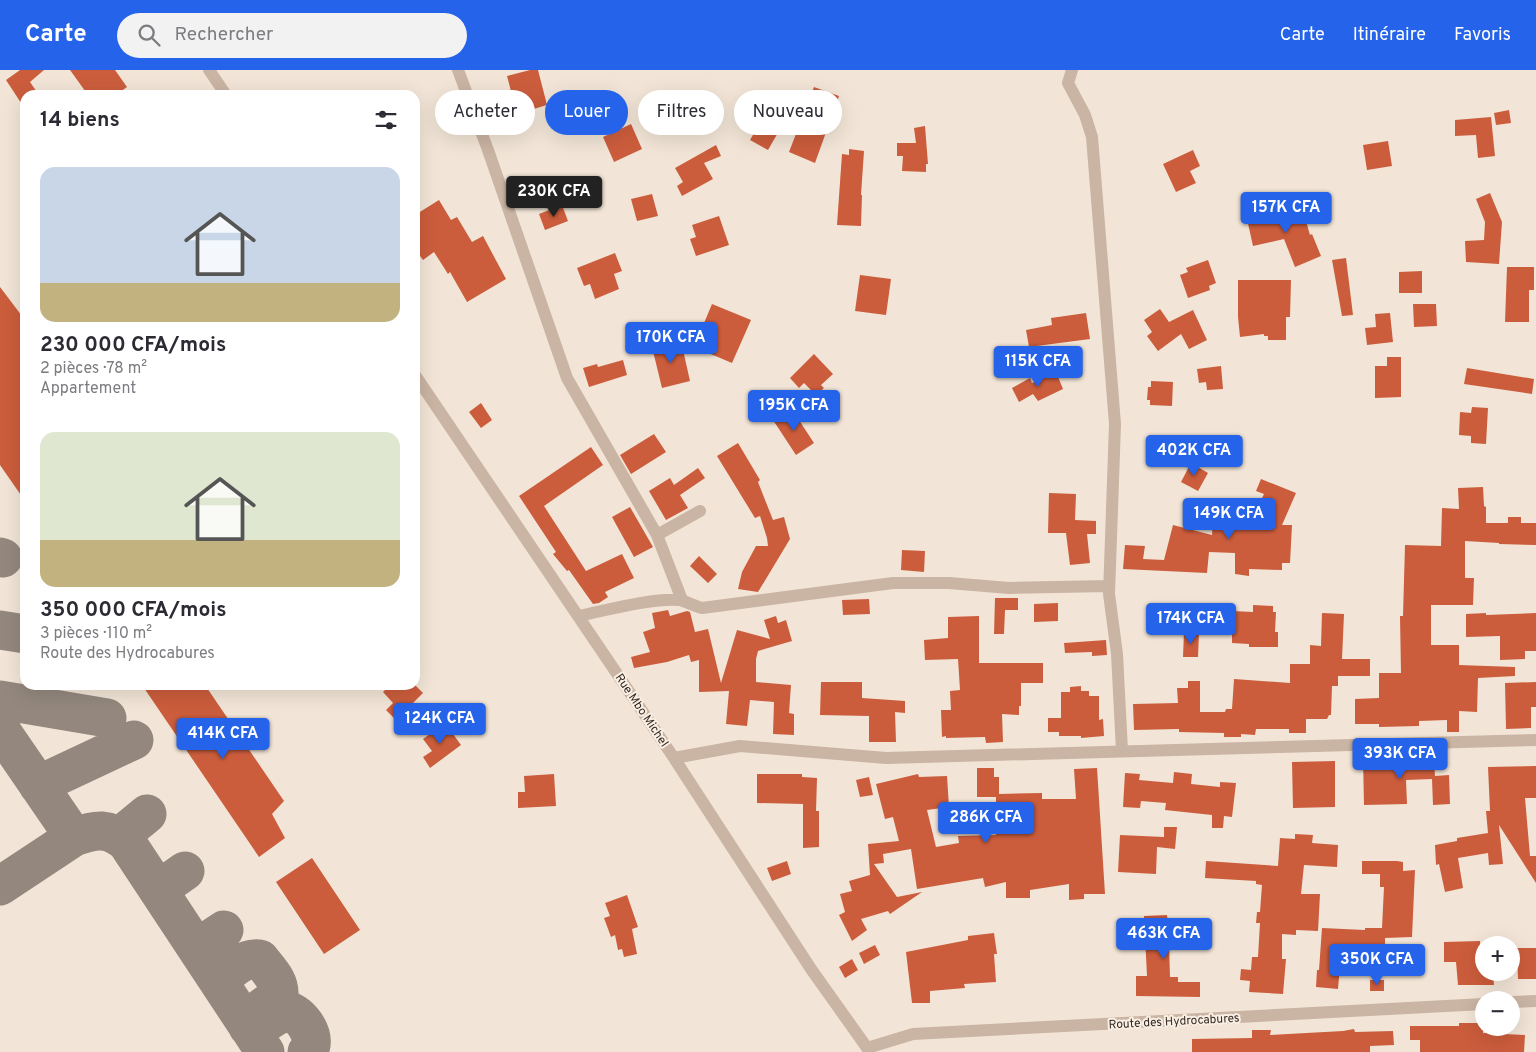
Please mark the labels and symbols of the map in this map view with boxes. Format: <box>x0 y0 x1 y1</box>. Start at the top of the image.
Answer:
pin: 230K CFA <box>502 176 606 218</box>
pin: 157K CFA <box>1234 191 1338 234</box>
pin: 170K CFA <box>619 322 723 364</box>
pin: 115K CFA <box>986 346 1090 388</box>
pin: 195K CFA <box>742 390 846 432</box>
pin: 402K CFA <box>1142 434 1246 477</box>
pin: 149K CFA <box>1177 498 1281 540</box>
pin: 174K CFA <box>1139 602 1243 645</box>
street label: Rue Mbo Michel <box>611 671 672 750</box>
pin: 124K CFA <box>388 702 492 745</box>
pin: 414K CFA <box>171 718 275 760</box>
pin: 393K CFA <box>1348 738 1452 780</box>
pin: 286K CFA <box>934 802 1038 844</box>
pin: 463K CFA <box>1112 918 1216 960</box>
pin: 350K CFA <box>1325 944 1429 986</box>
street label: Route des Hydrocabures <box>1108 1011 1240 1033</box>

